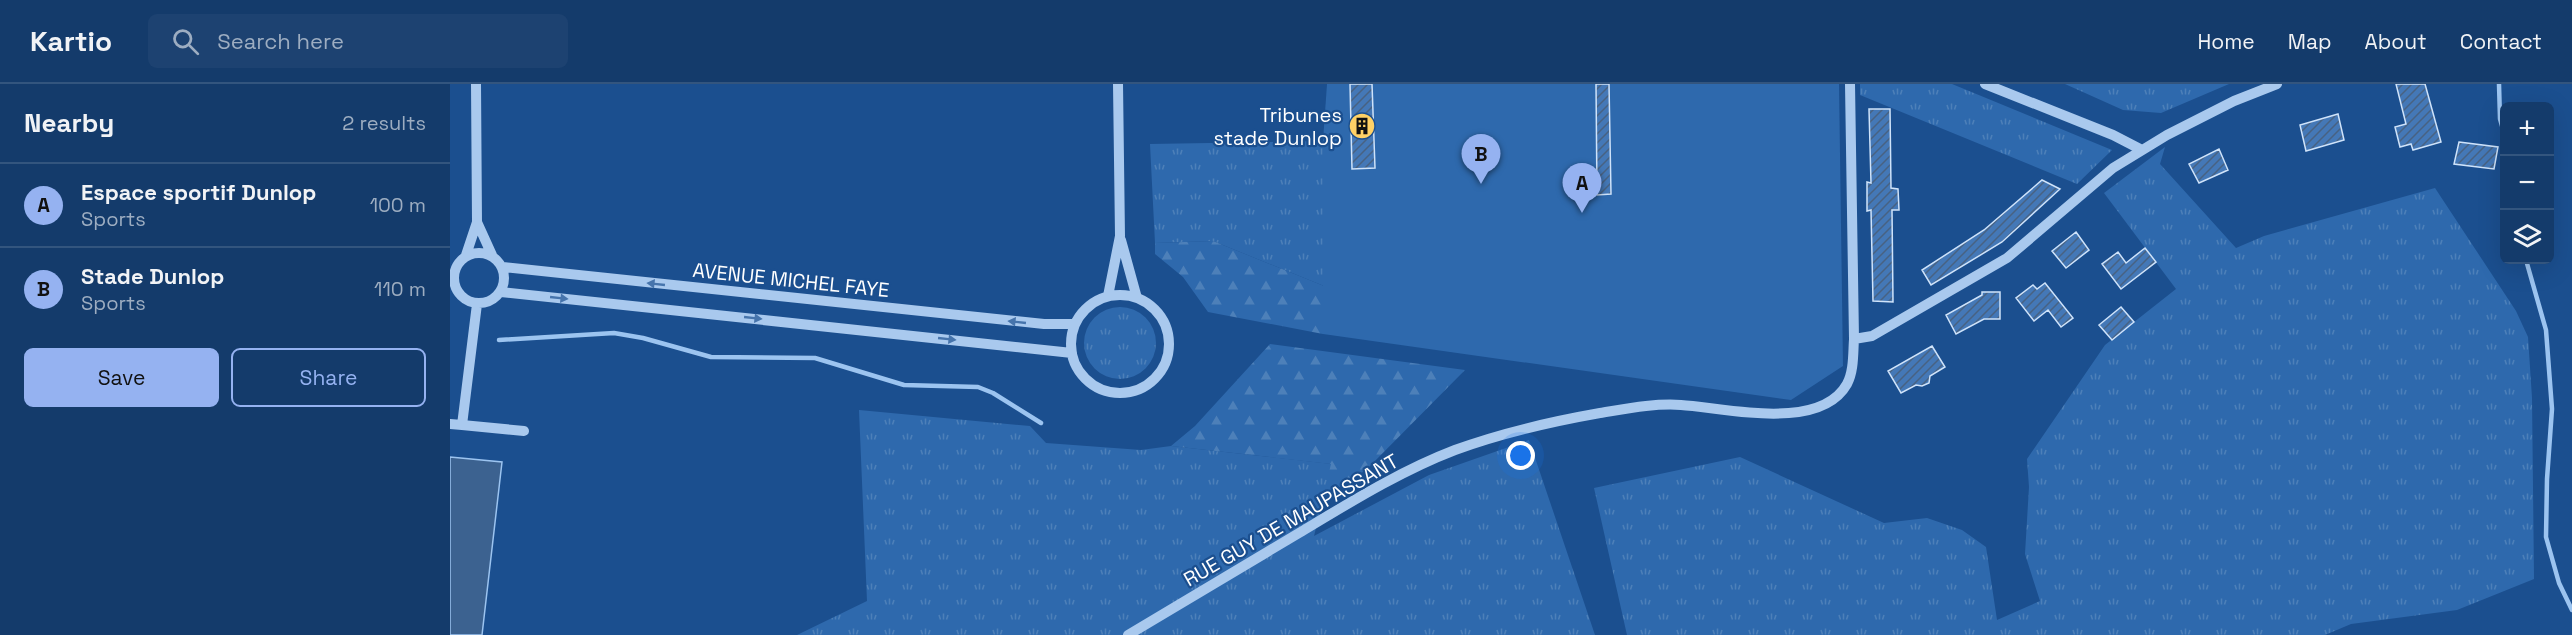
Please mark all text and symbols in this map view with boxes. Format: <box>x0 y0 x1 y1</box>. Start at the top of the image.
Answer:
search box <box>148 14 568 68</box>
text: Kartio <box>30 23 112 59</box>
icon: search <box>169 25 202 58</box>
text: Search here <box>217 27 344 55</box>
text: Home <box>2197 28 2255 55</box>
text: Map <box>2288 28 2332 55</box>
text: About <box>2365 28 2427 55</box>
text: Contact <box>2460 28 2542 55</box>
place label: Tribunes stade Dunlop <box>1214 102 1342 151</box>
map controls <box>2500 102 2554 264</box>
button: + <box>2500 102 2554 156</box>
text: Nearby <box>24 106 114 140</box>
text: 2 results <box>342 110 426 136</box>
building icon: Tribunes stade Dunlop <box>1347 111 1377 141</box>
pin: B <box>1462 135 1500 184</box>
button: − <box>2500 156 2554 210</box>
pin: A <box>1562 164 1602 213</box>
text: Espace sportif Dunlop <box>81 178 316 206</box>
text: A <box>37 192 50 218</box>
text: 100 m <box>370 192 426 218</box>
text: Sports <box>81 206 146 232</box>
button: layers <box>2500 210 2554 264</box>
street label: AVENUE MICHEL FAYE <box>691 257 891 303</box>
text: Stade Dunlop <box>81 262 224 290</box>
text: B <box>37 276 50 302</box>
text: 110 m <box>374 276 426 302</box>
one-way arrow <box>646 279 665 288</box>
text: Sports <box>81 290 146 316</box>
one-way arrow <box>549 293 568 303</box>
one-way arrow <box>743 313 762 323</box>
one-way arrow <box>1007 317 1026 326</box>
one-way arrow <box>937 334 956 343</box>
button: Save <box>24 348 219 407</box>
button: Share <box>231 348 426 407</box>
your location <box>1506 441 1535 470</box>
street label: RUE GUY DE MAUPASSANT <box>1179 448 1403 592</box>

